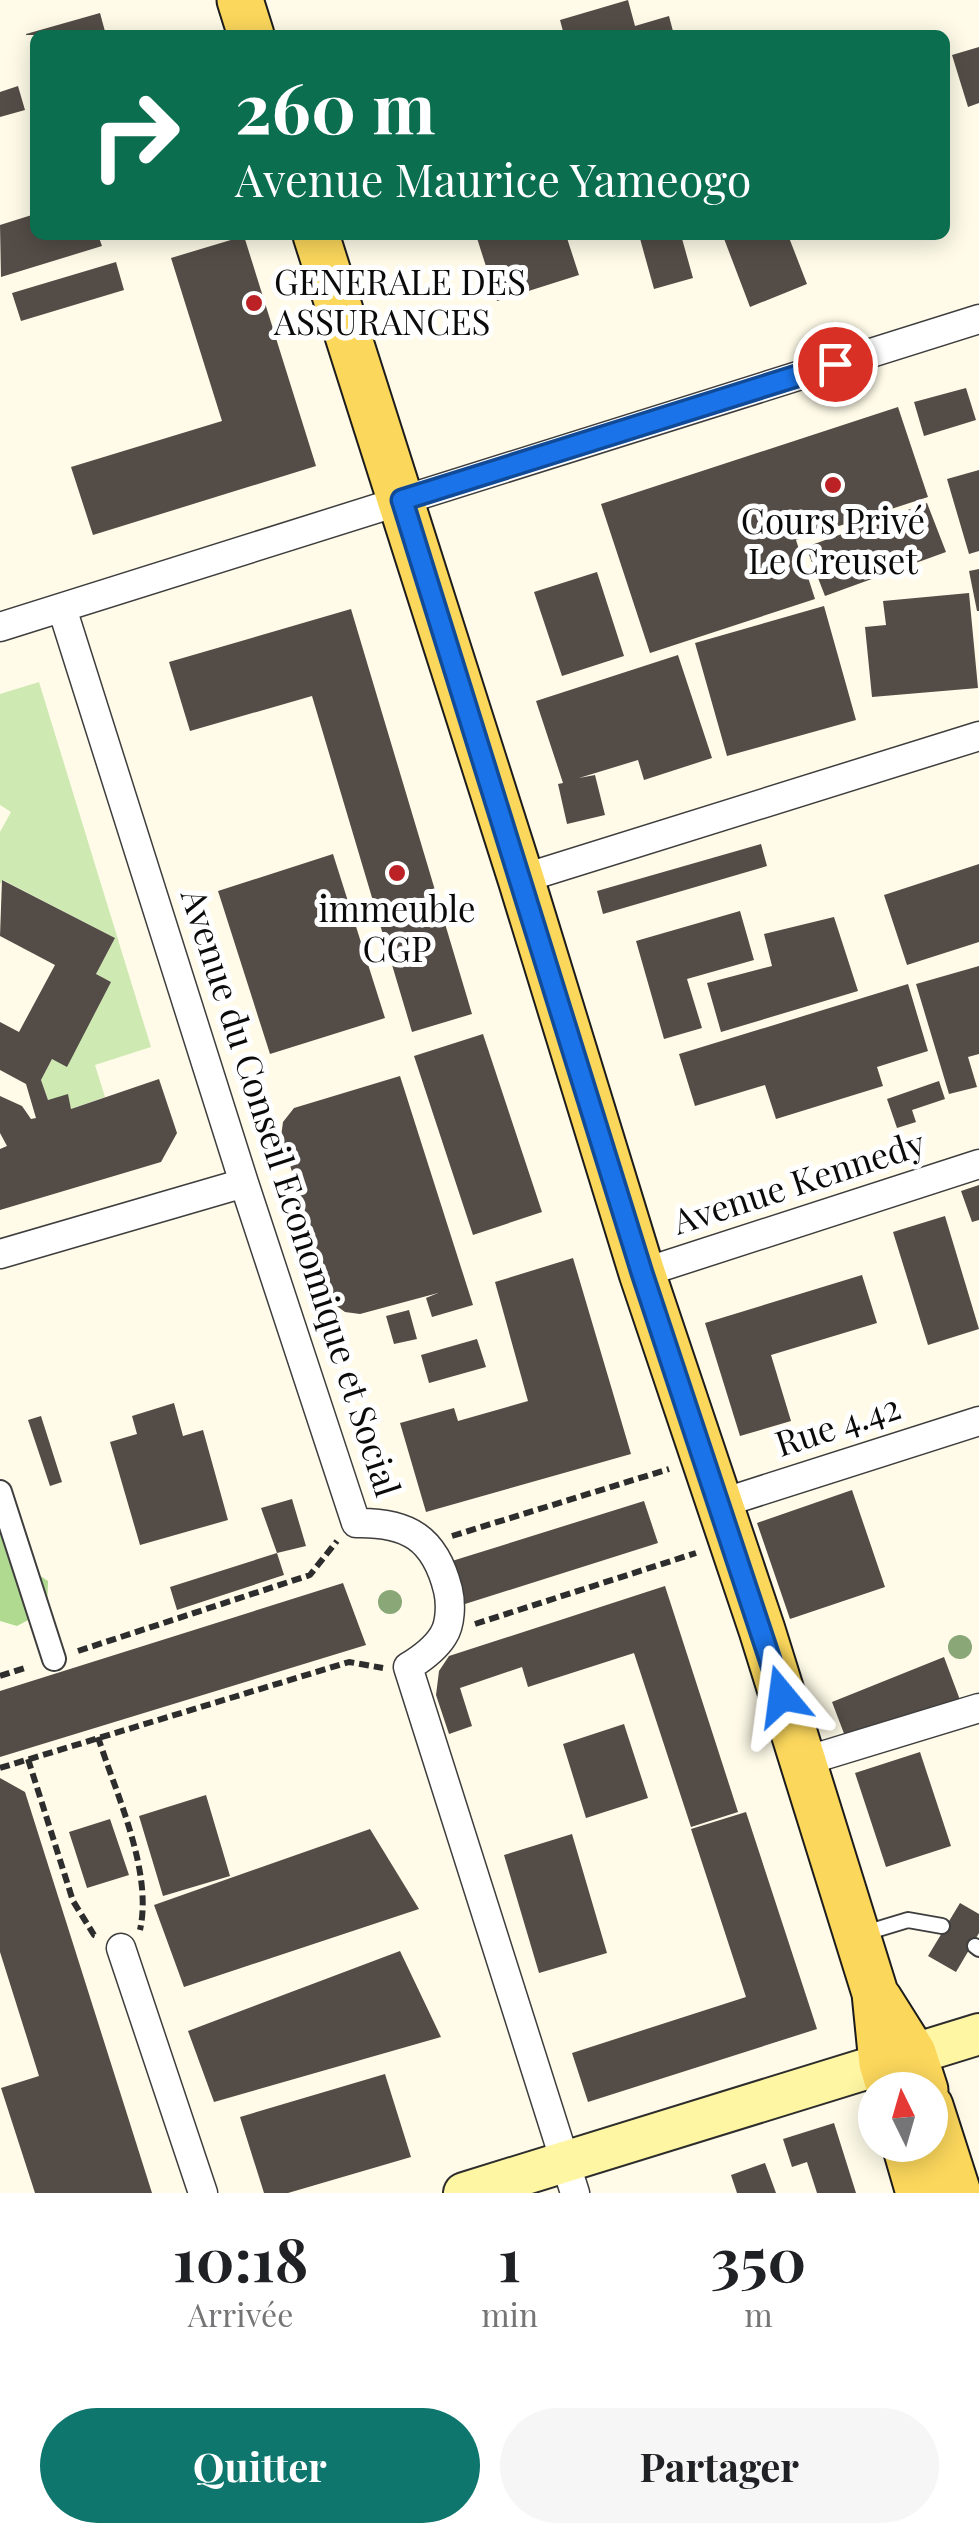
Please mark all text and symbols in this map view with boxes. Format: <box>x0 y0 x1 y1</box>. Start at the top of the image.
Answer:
text: 260 m <box>235 58 436 152</box>
icon: right <box>70 70 200 200</box>
text: Avenue Maurice Yameogo <box>235 148 751 208</box>
place label: GENERALE DES ASSURANCES <box>273 257 526 344</box>
marker: GENERALE DES ASSURANCES <box>243 292 265 314</box>
pin <box>793 322 878 407</box>
icon: arrive <box>808 337 863 392</box>
marker: Cours Privé Le Creuset <box>822 474 844 496</box>
place label: Cours Privé Le Creuset <box>741 496 925 583</box>
marker: immeuble CGP <box>386 862 408 884</box>
street label: Avenue du Conseil Economique et Social <box>171 881 413 1502</box>
place label: immeuble CGP <box>318 884 476 971</box>
street label: Avenue Kennedy <box>665 1118 931 1244</box>
street label: Rue 4.42 <box>769 1381 906 1466</box>
position arrow <box>730 1644 834 1748</box>
north arrow <box>858 2072 948 2162</box>
map controls <box>858 2072 948 2162</box>
text: 10:18 <box>173 2217 308 2297</box>
text: 1 <box>498 2217 521 2297</box>
text: 350 <box>711 2217 806 2297</box>
text: Arrivée <box>188 2292 293 2335</box>
text: min <box>481 2292 538 2335</box>
text: m <box>744 2292 773 2335</box>
button: Quitter <box>40 2408 480 2523</box>
button: Partager <box>500 2408 939 2523</box>

